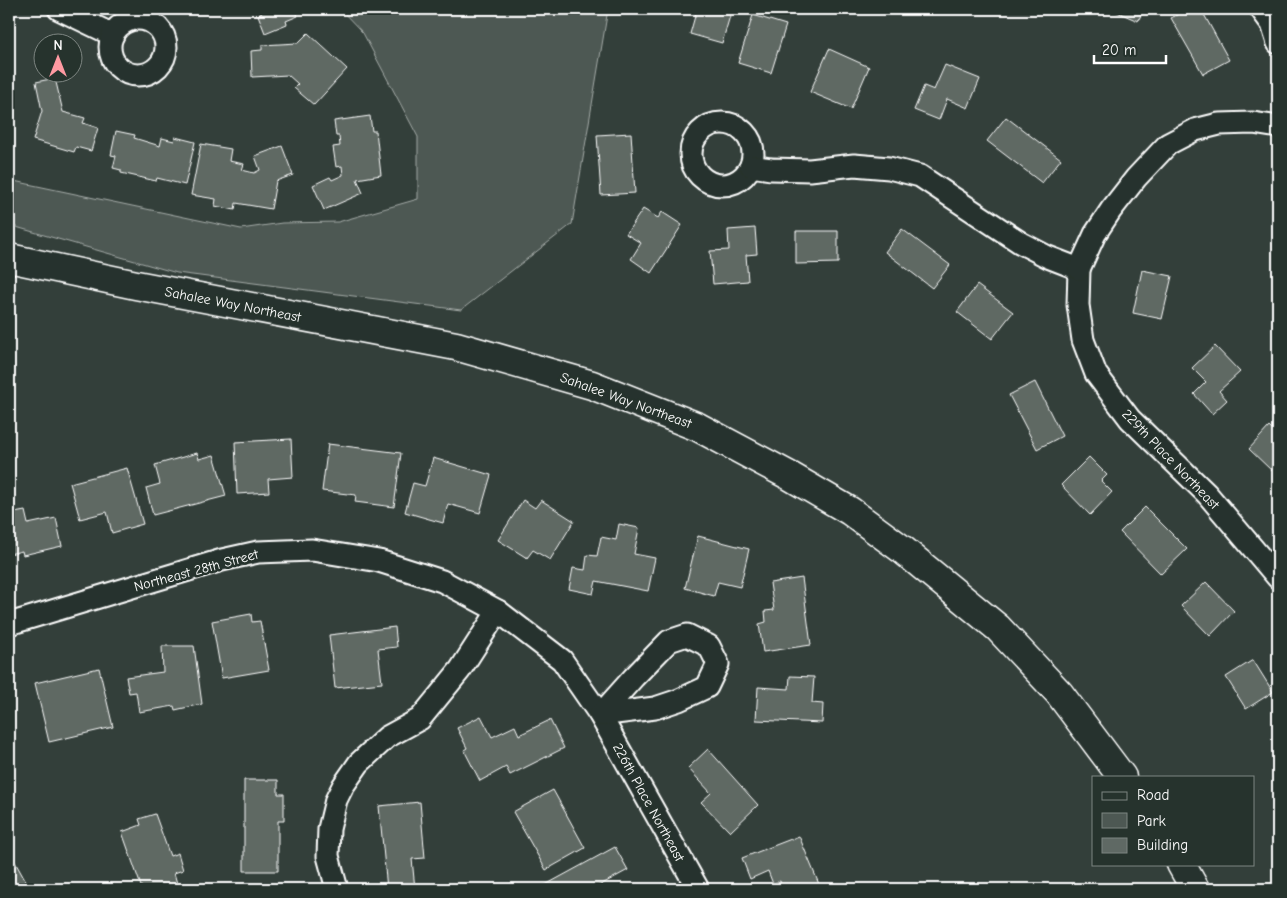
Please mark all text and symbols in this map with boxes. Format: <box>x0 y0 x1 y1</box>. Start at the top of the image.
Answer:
north arrow <box>32 32 82 82</box>
scale bar <box>1094 32 1167 64</box>
text: N <box>53 37 63 54</box>
text: 20 m <box>1102 41 1136 59</box>
street label: Sahalee Way Northeast <box>163 283 304 326</box>
street label: Sahalee Way Northeast <box>558 369 695 432</box>
street label: 229th Place Northeast <box>1118 406 1223 514</box>
street label: Northeast 28th Street <box>132 545 261 595</box>
street label: 226th Place Northeast <box>609 740 689 865</box>
legend <box>1092 776 1254 866</box>
text: Road <box>1137 786 1169 804</box>
text: Park <box>1137 812 1166 830</box>
text: Building <box>1137 836 1188 854</box>

